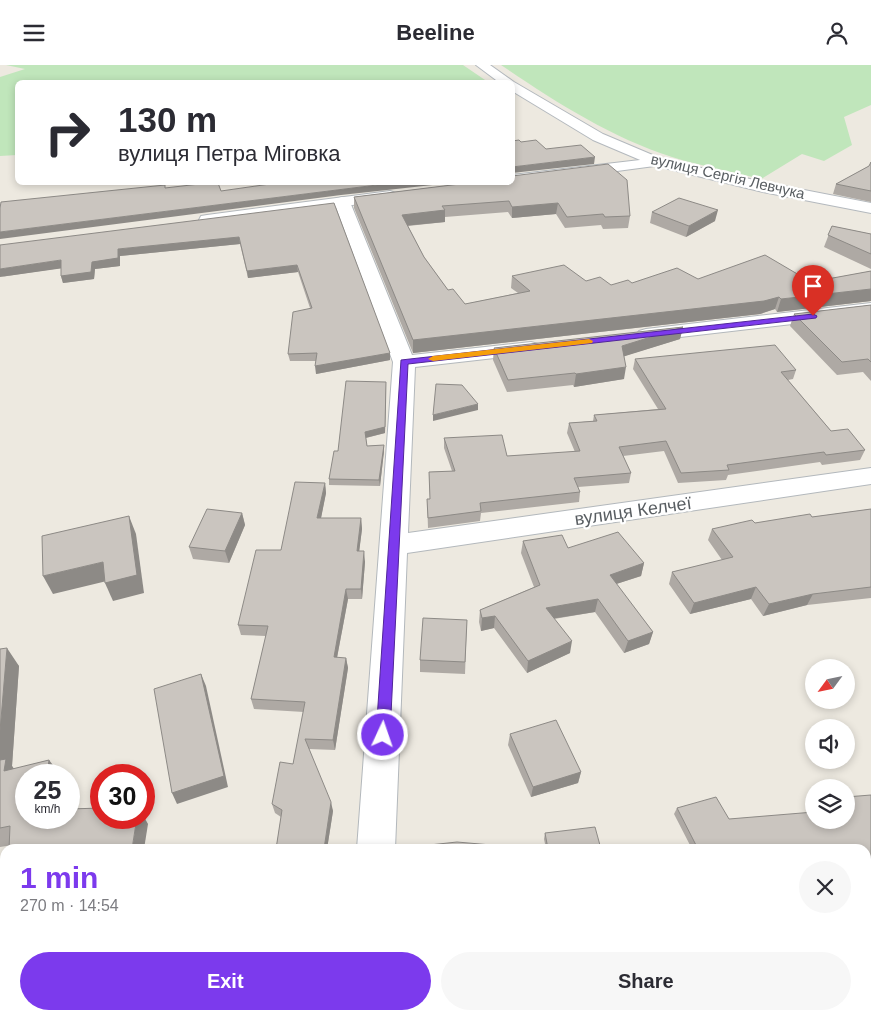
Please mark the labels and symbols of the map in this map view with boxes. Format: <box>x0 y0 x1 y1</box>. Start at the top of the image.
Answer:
street label: вулиця Сергія Левчука <box>649 150 807 202</box>
pin <box>792 265 834 316</box>
street label: вулиця Келчеї <box>573 493 693 529</box>
north arrow <box>805 659 855 709</box>
position arrow <box>356 708 408 760</box>
speed limit sign: 30 <box>90 764 155 829</box>

